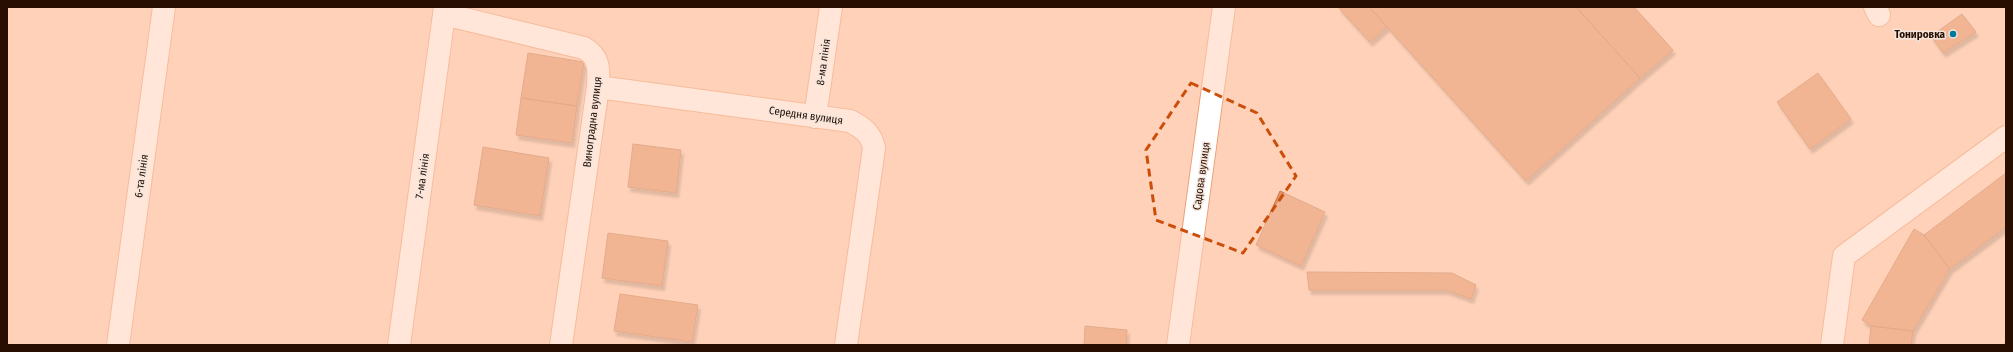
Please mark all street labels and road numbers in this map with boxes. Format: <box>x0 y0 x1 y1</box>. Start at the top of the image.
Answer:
street label: 8-ма лінія <box>814 38 833 86</box>
street label: Виноградна вулиця <box>580 76 605 168</box>
street label: Середня вулиця <box>768 104 844 127</box>
street label: Садова вулиця <box>1190 141 1213 211</box>
street label: 6-та лінія <box>132 153 151 199</box>
street label: 7-ма лінія <box>413 153 432 200</box>

